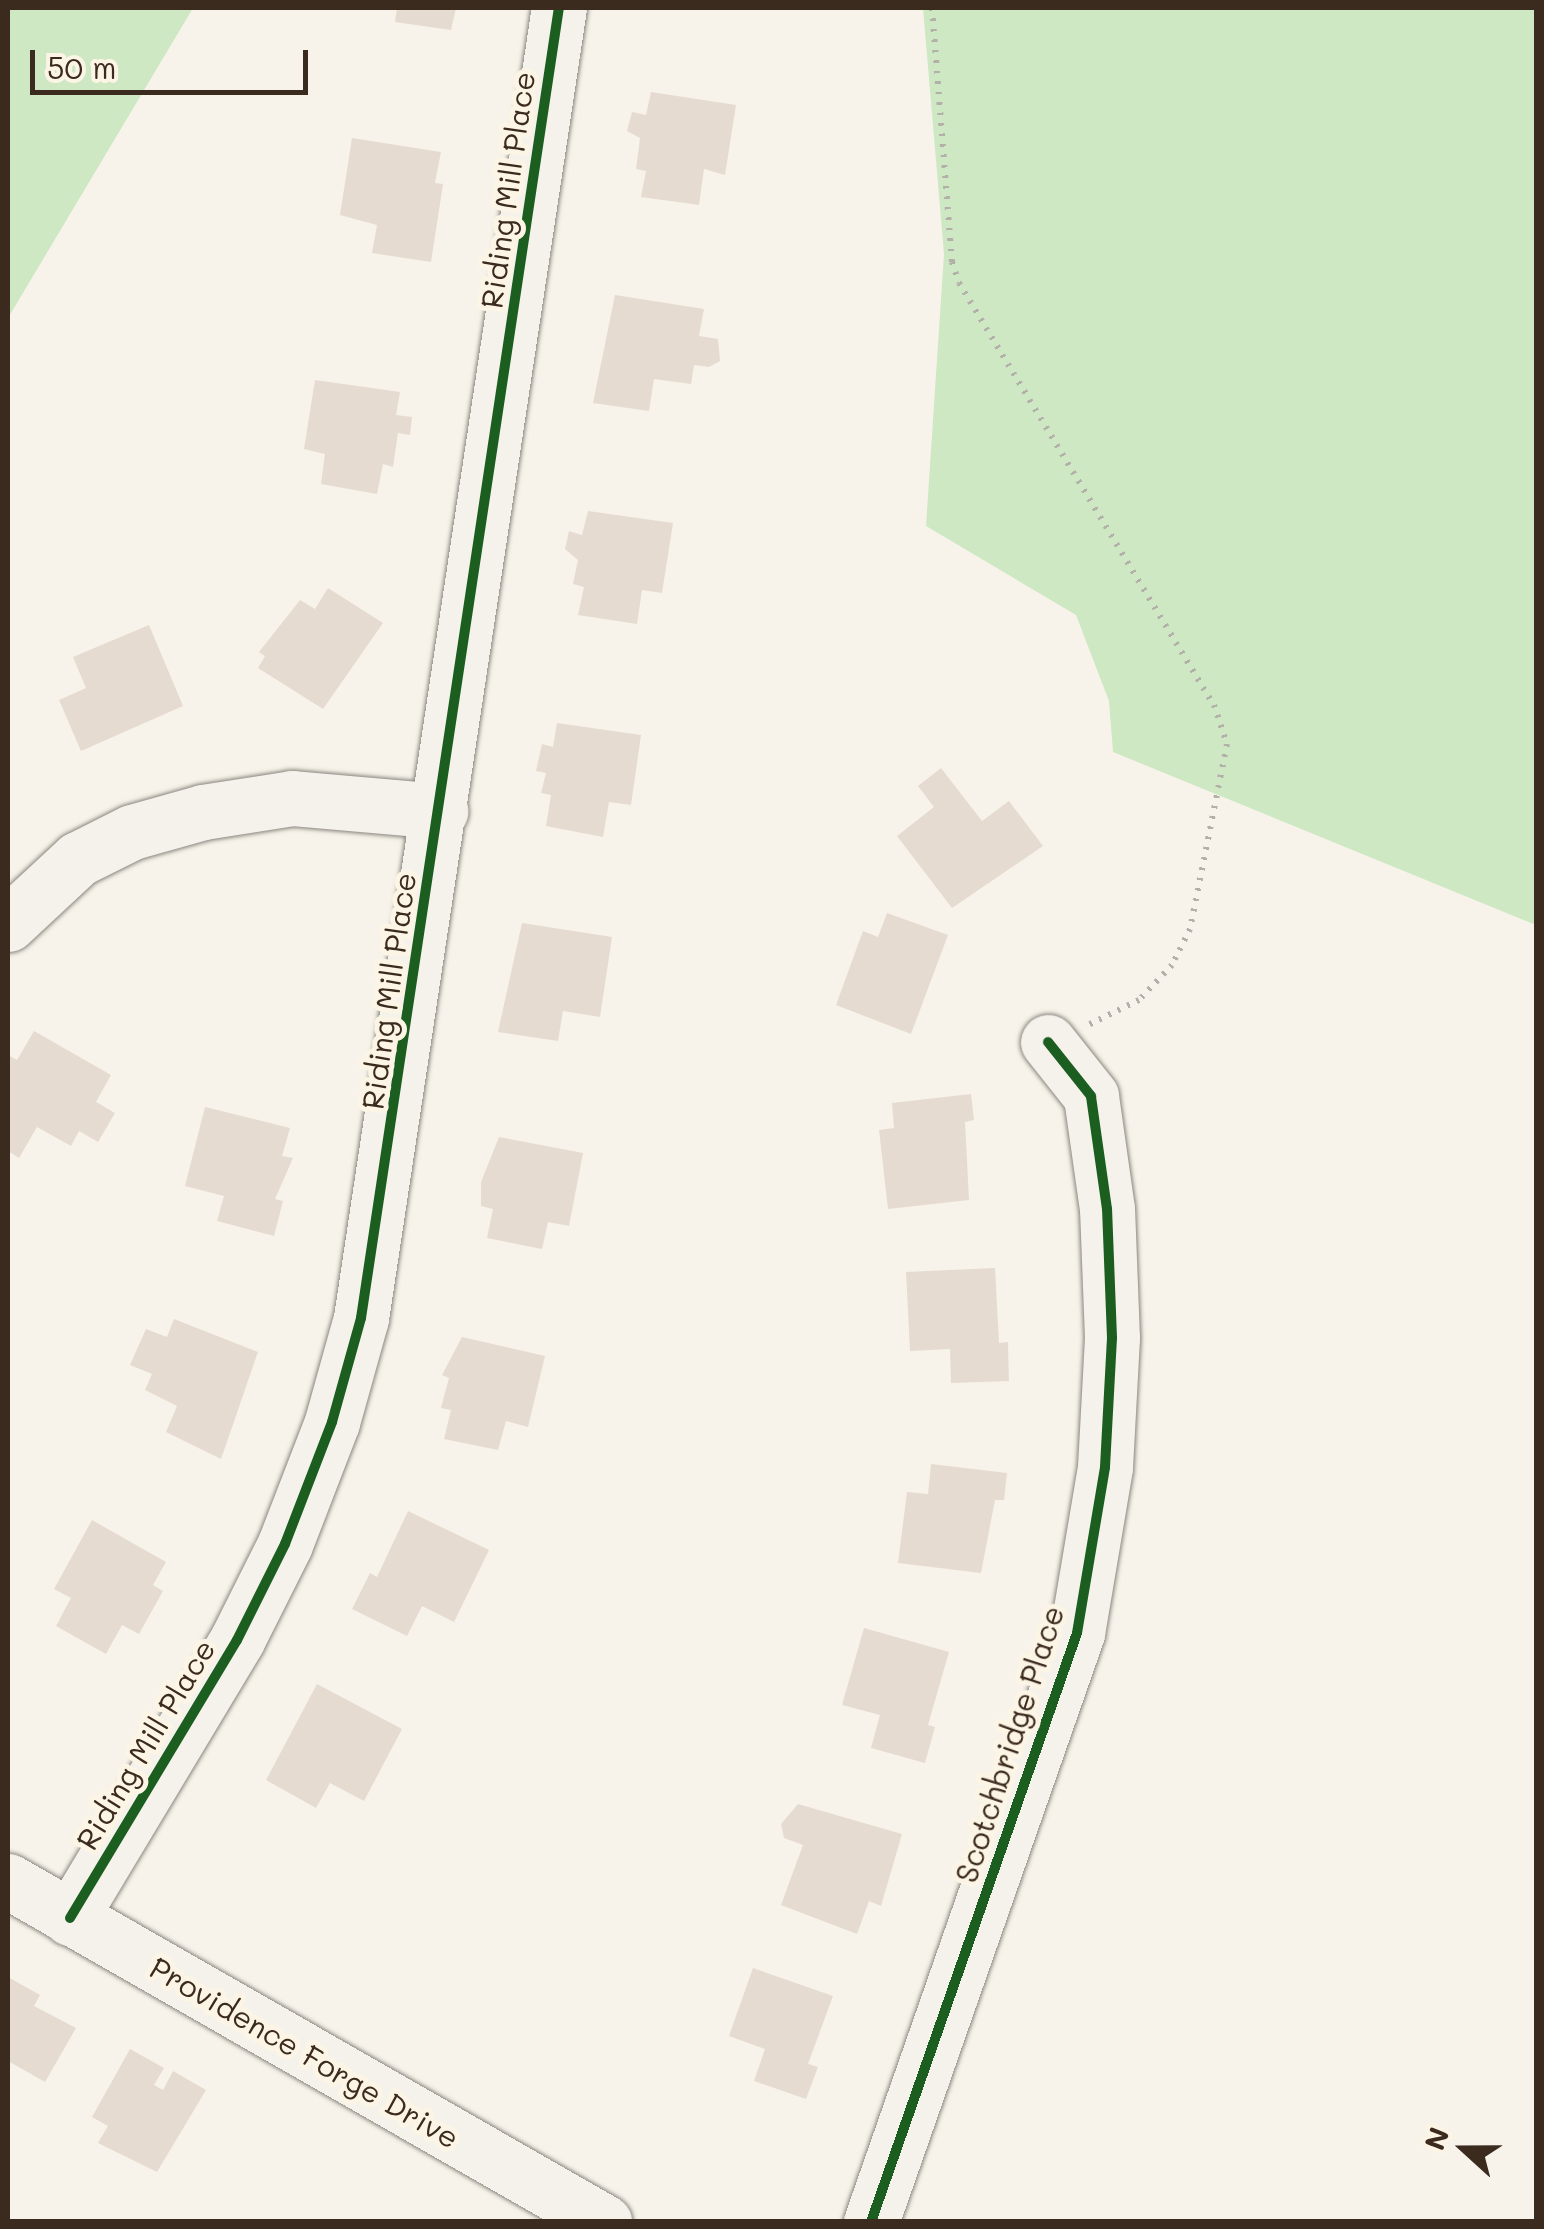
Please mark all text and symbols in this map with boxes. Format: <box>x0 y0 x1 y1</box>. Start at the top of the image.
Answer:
scale bar <box>35 30 312 92</box>
text: 50 m <box>47 47 117 87</box>
street label: Riding Mill Place <box>473 69 541 311</box>
street label: Riding Mill Place <box>354 870 422 1112</box>
street label: Scotchbridge Place <box>947 1601 1071 1887</box>
street label: Riding Mill Place <box>68 1632 222 1856</box>
street label: Providence Forge Drive <box>144 1949 466 2155</box>
north arrow <box>1414 2099 1514 2199</box>
text: N <box>1415 2122 1457 2155</box>

